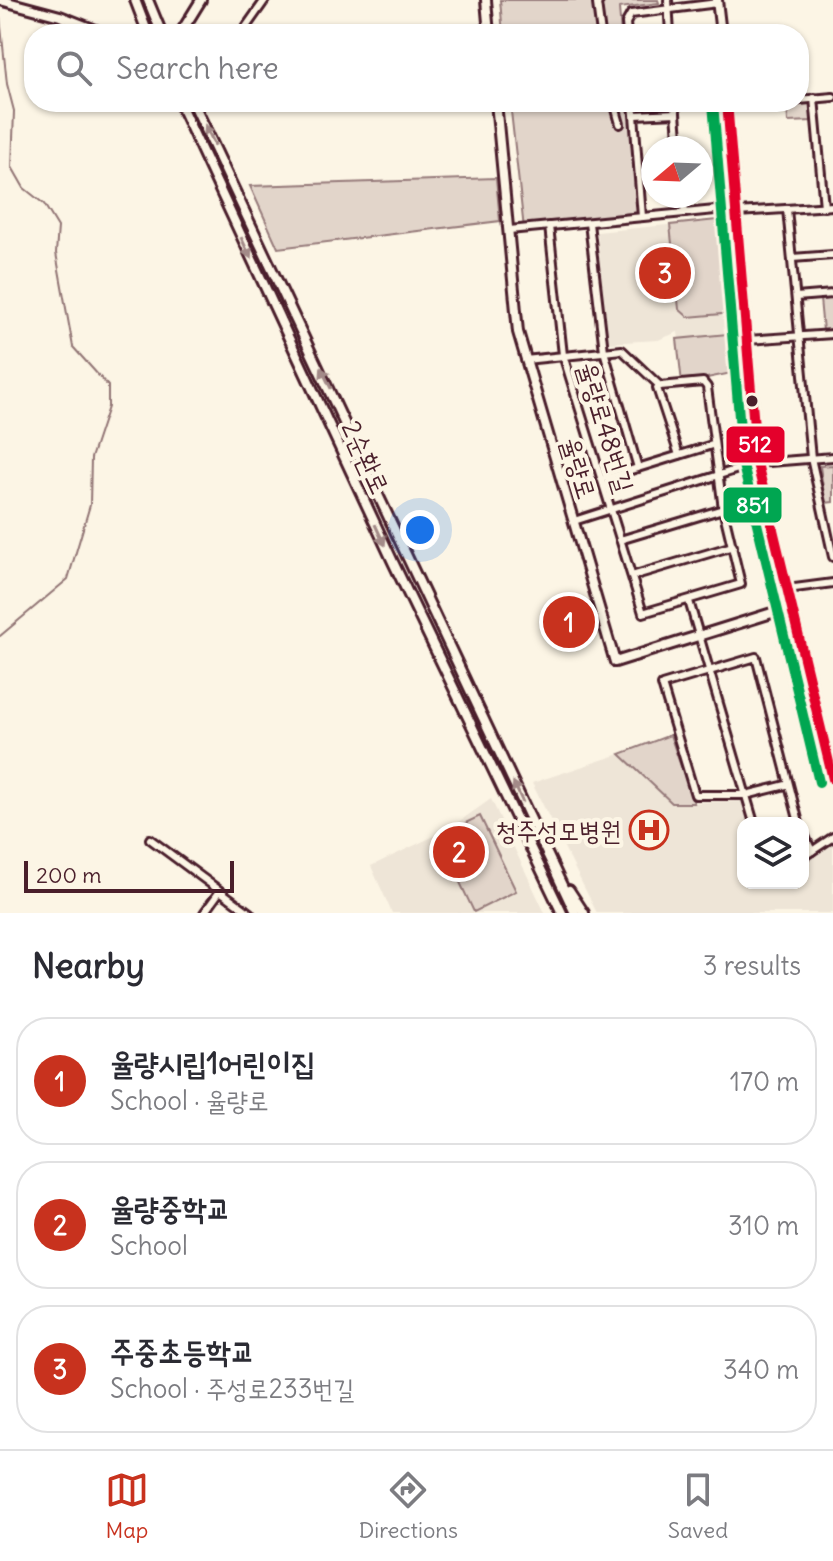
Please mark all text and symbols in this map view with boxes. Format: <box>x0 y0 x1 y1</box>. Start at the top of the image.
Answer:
search box <box>24 24 809 112</box>
icon: search <box>52 46 96 90</box>
text: Search here <box>116 49 279 87</box>
one-way arrow <box>203 123 217 146</box>
north arrow <box>641 136 713 208</box>
one-way arrow <box>240 237 253 260</box>
pin: 3 <box>639 243 691 303</box>
street label: 율량로48번길 <box>571 358 641 496</box>
one-way arrow <box>319 367 333 390</box>
unlabelled marker <box>744 393 760 409</box>
street label: 2순환로 <box>335 415 397 499</box>
line badge: 512 <box>725 425 786 464</box>
text: 512 <box>738 430 772 458</box>
street label: 율량로 <box>555 433 603 503</box>
line badge: 851 <box>722 486 783 524</box>
text: 851 <box>736 491 770 519</box>
your location <box>400 510 440 550</box>
one-way arrow <box>373 523 387 546</box>
pin: 1 <box>543 592 595 652</box>
one-way arrow <box>512 780 525 803</box>
hospital icon: 청주성모병원 <box>628 809 670 851</box>
place label: 청주성모병원 <box>495 814 621 847</box>
map controls <box>737 817 809 889</box>
button: layers <box>737 817 809 889</box>
pin: 2 <box>433 822 485 882</box>
scale bar <box>24 857 234 893</box>
text: 200 m <box>36 861 102 889</box>
text: Nearby <box>32 944 145 987</box>
text: 3 results <box>703 949 801 982</box>
text: 율량시립1어린이집 <box>110 1044 315 1082</box>
text: 1 <box>55 1065 65 1098</box>
text: 170 m <box>730 1065 799 1098</box>
text: School · 율량로 <box>110 1084 269 1117</box>
text: 율량중학교 <box>110 1189 231 1227</box>
text: 2 <box>53 1209 67 1242</box>
text: 310 m <box>728 1209 799 1242</box>
text: School <box>110 1229 188 1262</box>
text: 주중초등학교 <box>110 1332 255 1370</box>
text: 3 <box>53 1353 67 1386</box>
text: 340 m <box>723 1353 799 1386</box>
text: School · 주성로233번길 <box>110 1372 354 1405</box>
tab: Map <box>105 1468 149 1544</box>
tab: Directions <box>359 1468 458 1544</box>
tab: Saved <box>668 1468 728 1544</box>

